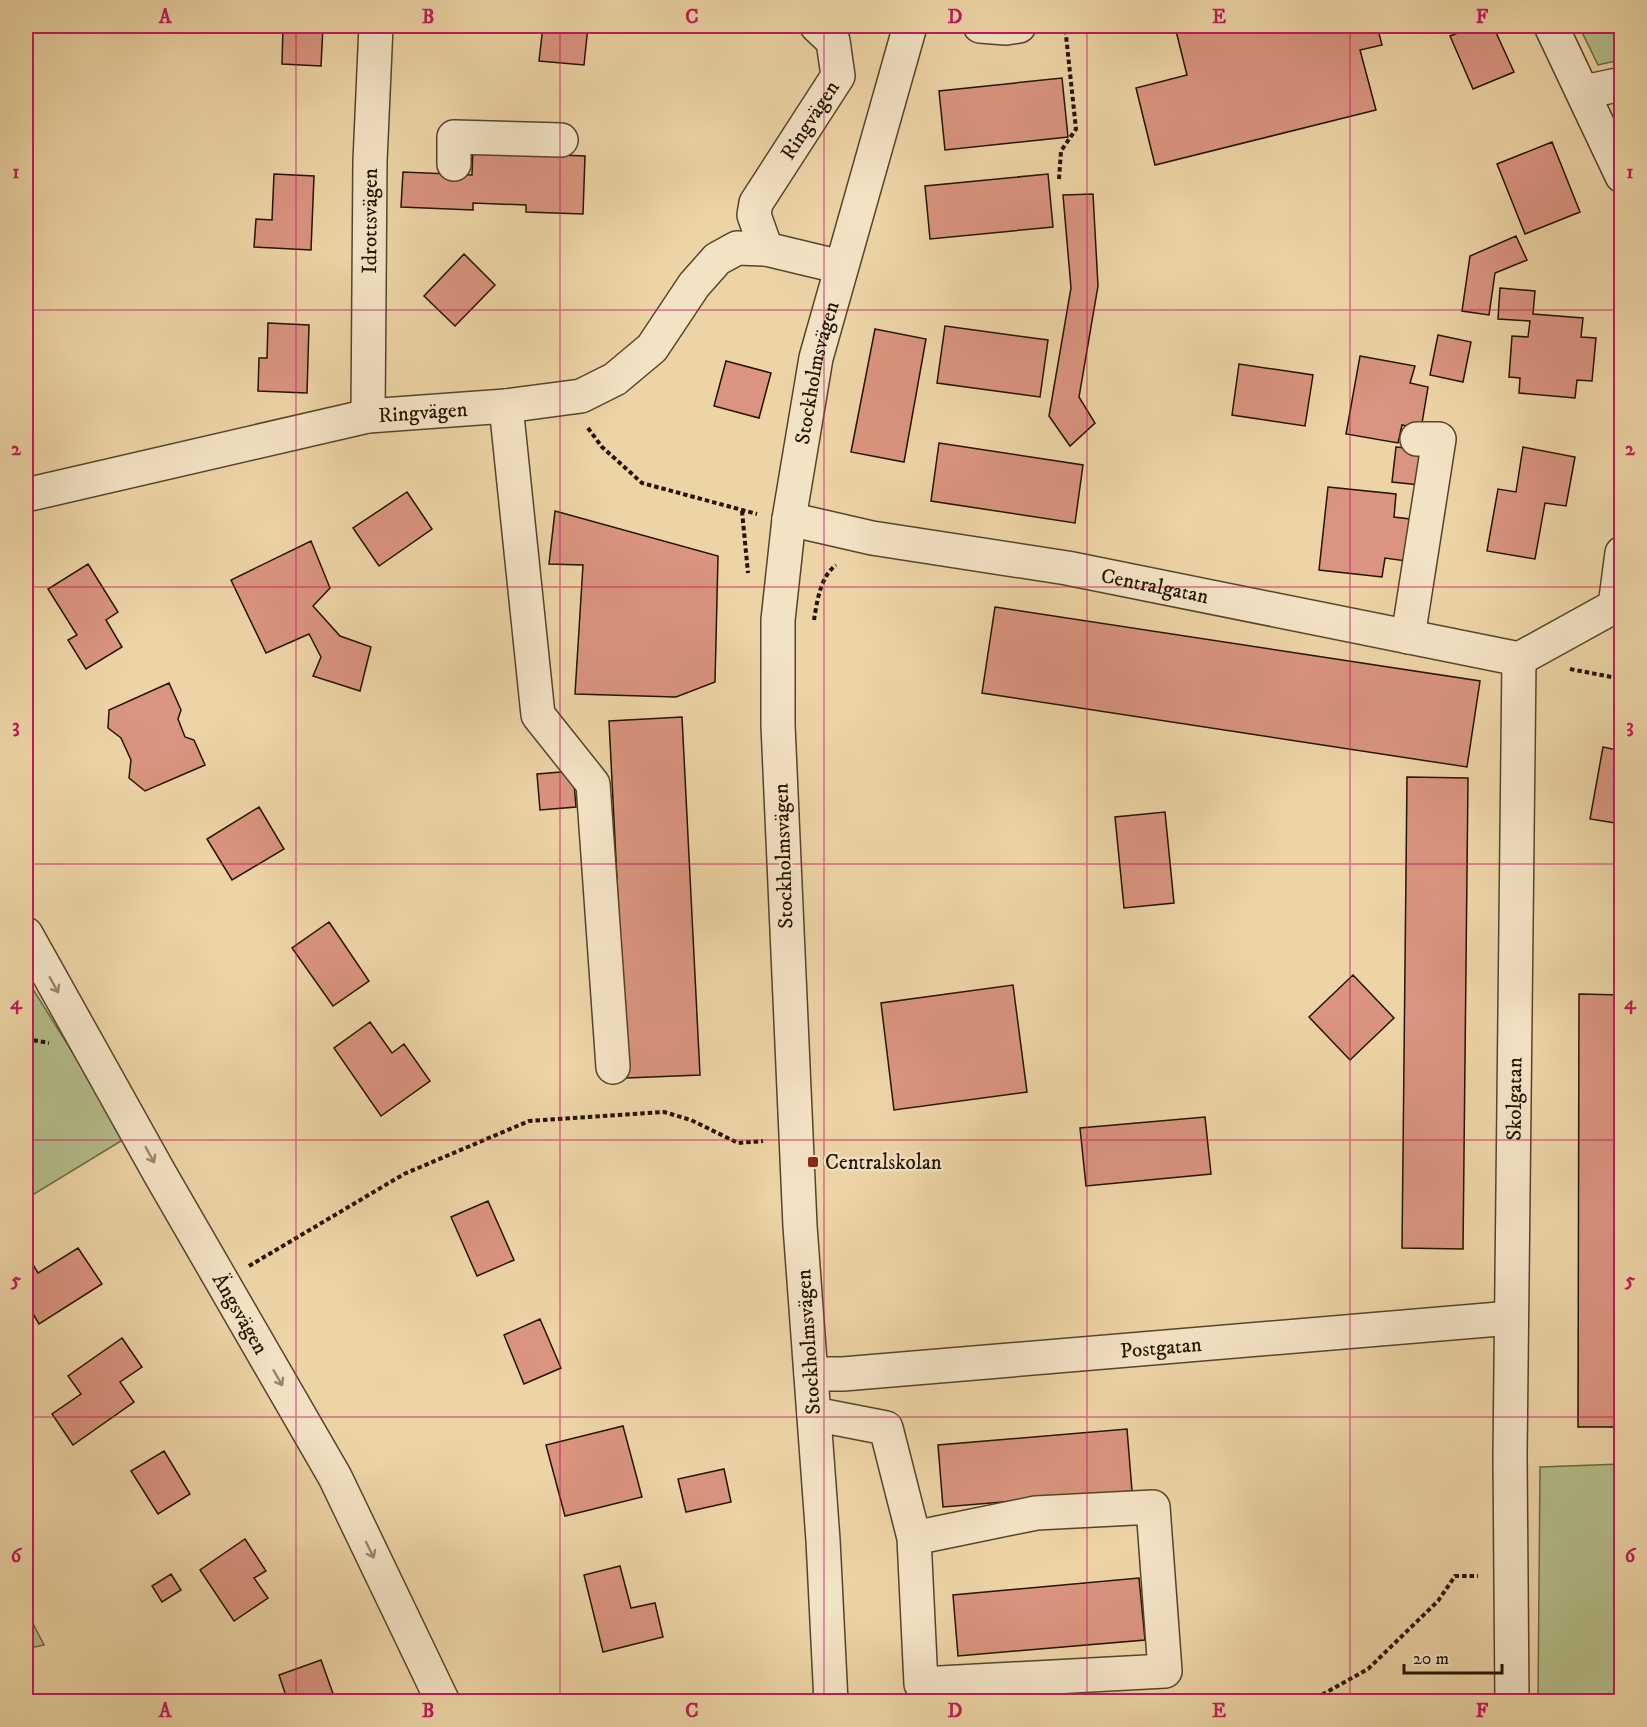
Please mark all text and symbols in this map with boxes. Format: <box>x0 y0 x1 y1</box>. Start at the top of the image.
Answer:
text: A <box>158 5 173 30</box>
text: B <box>422 5 434 30</box>
text: C <box>685 5 699 30</box>
text: D <box>948 5 963 30</box>
text: E <box>1212 5 1226 30</box>
text: F <box>1476 5 1489 30</box>
street label: Ringvägen <box>775 76 846 165</box>
text: 1 <box>12 160 20 185</box>
text: 1 <box>1626 160 1634 185</box>
street label: Idrottsvägen <box>357 168 384 274</box>
street label: Stockholmsvägen <box>790 298 845 446</box>
street label: Ringvägen <box>377 397 468 429</box>
text: 2 <box>11 437 22 462</box>
text: 2 <box>1625 437 1636 462</box>
street label: Centralgatan <box>1099 563 1211 610</box>
text: 3 <box>12 714 20 739</box>
text: 3 <box>1626 714 1634 739</box>
street label: Stockholmsvägen <box>768 783 800 929</box>
one-way arrow <box>49 975 60 993</box>
text: 4 <box>10 991 23 1016</box>
text: 4 <box>1624 991 1637 1016</box>
street label: Skolgatan <box>1502 1057 1529 1141</box>
one-way arrow <box>144 1146 156 1163</box>
place label: Centralskolan <box>825 1150 942 1176</box>
marker: Centralskolan <box>806 1155 820 1169</box>
text: 5 <box>10 1268 21 1293</box>
street label: Ängsvägen <box>206 1268 273 1359</box>
street label: Stockholmsvägen <box>791 1268 827 1415</box>
text: 5 <box>1624 1268 1635 1293</box>
street label: Postgatan <box>1119 1332 1203 1365</box>
one-way arrow <box>273 1369 285 1386</box>
one-way arrow <box>365 1541 377 1559</box>
text: 6 <box>11 1544 23 1569</box>
text: 6 <box>1625 1544 1637 1569</box>
scale bar <box>1404 1637 1502 1675</box>
text: 20 m <box>1413 1648 1449 1670</box>
text: A <box>158 1699 173 1724</box>
text: B <box>422 1699 434 1724</box>
text: C <box>685 1699 699 1724</box>
text: D <box>948 1699 963 1724</box>
text: E <box>1212 1699 1226 1724</box>
text: F <box>1476 1699 1489 1724</box>

